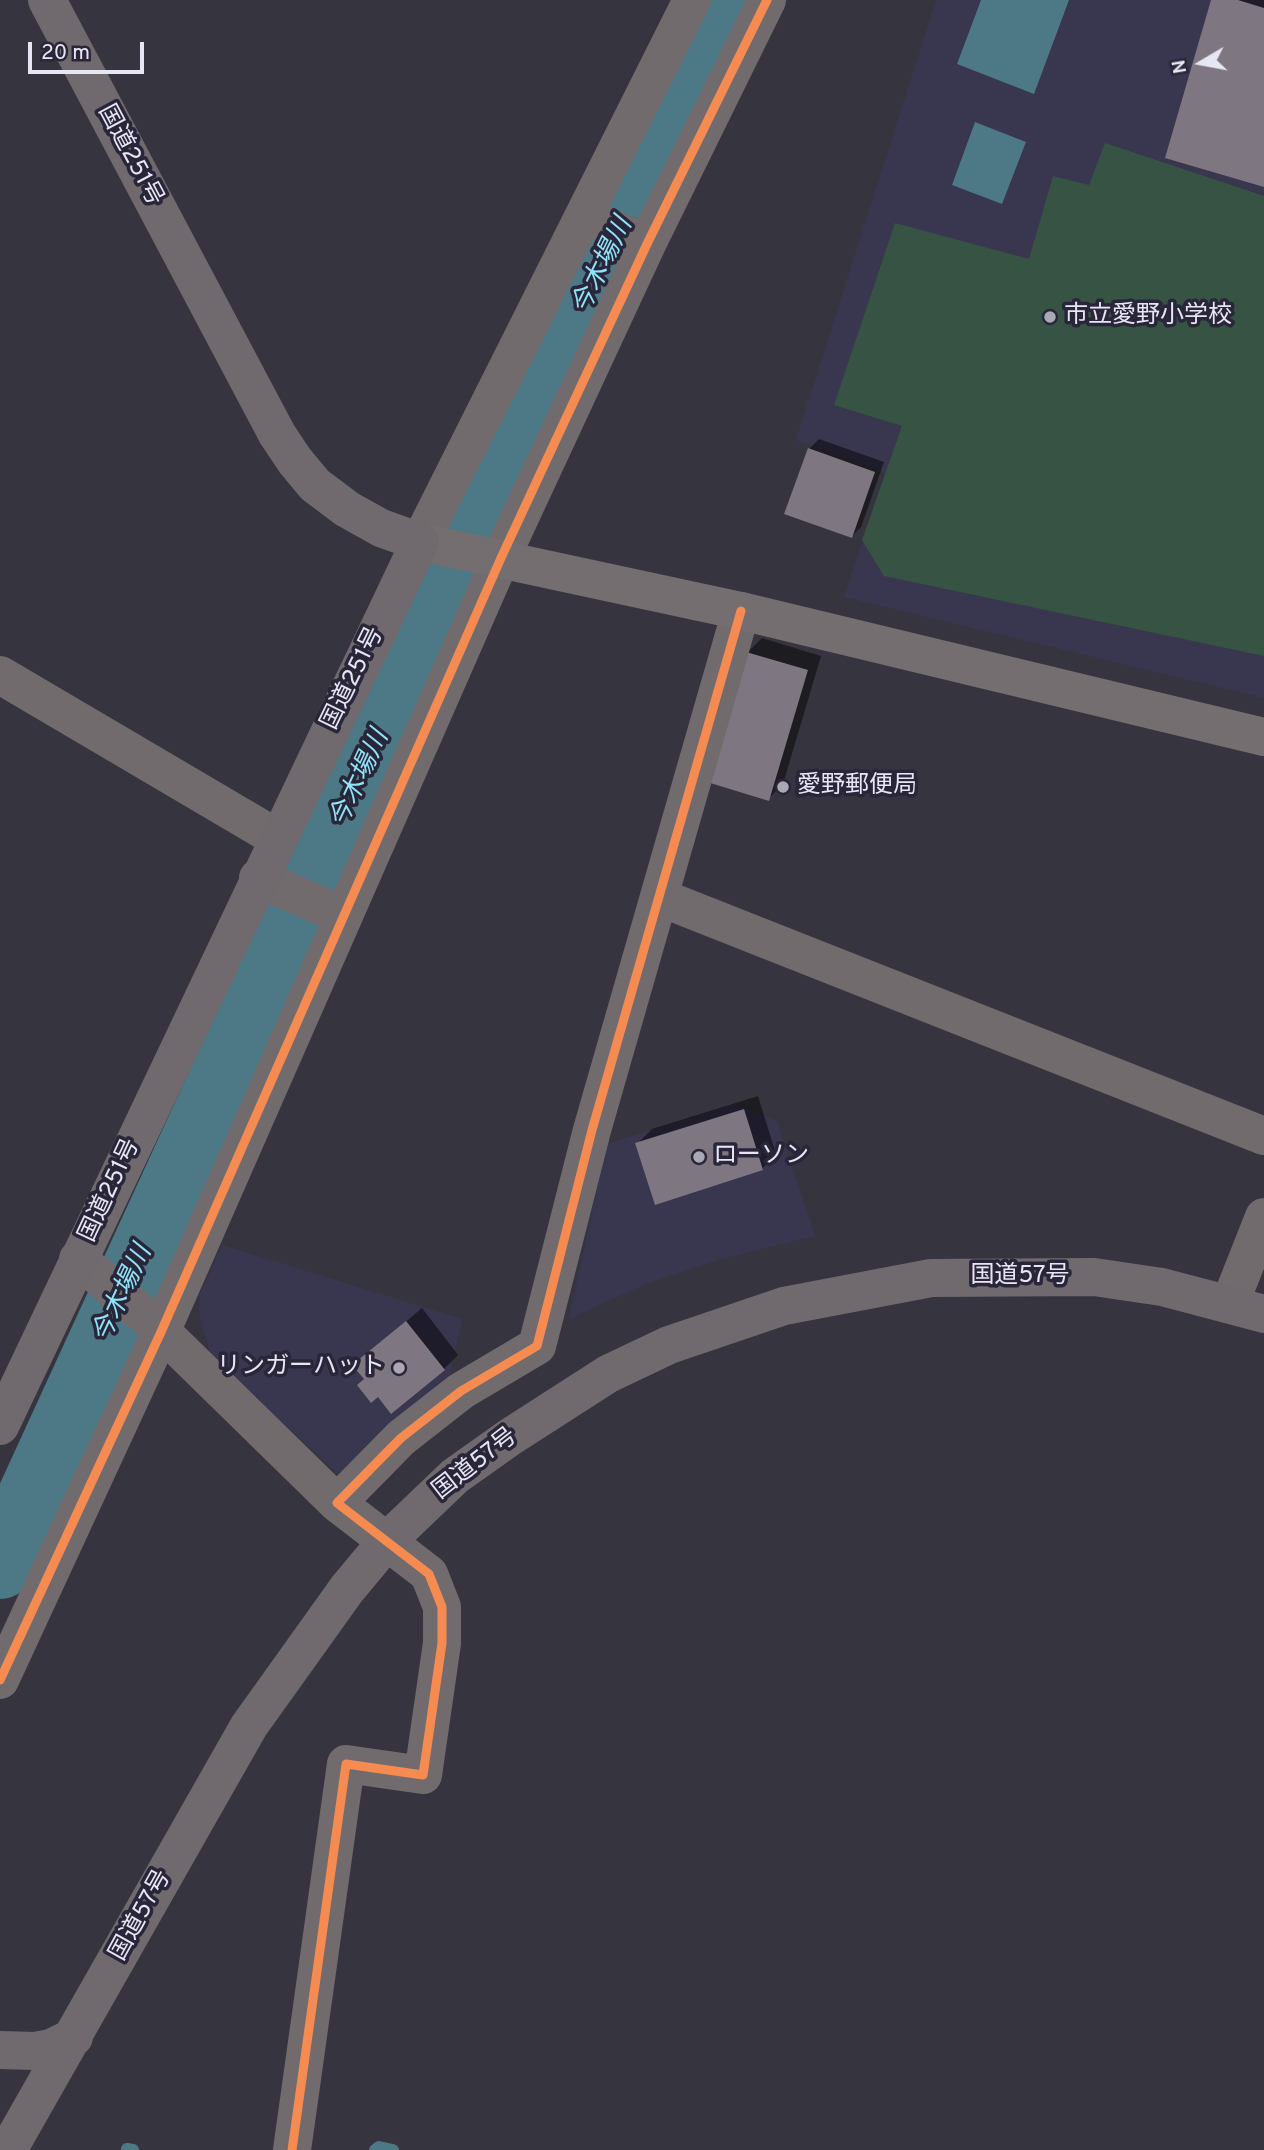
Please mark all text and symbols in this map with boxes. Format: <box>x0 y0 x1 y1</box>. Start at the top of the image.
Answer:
scale bar <box>32 28 147 72</box>
north arrow <box>1166 28 1236 98</box>
text: 20 m <box>41 40 90 67</box>
text: N <box>1167 58 1193 75</box>
street label: 国道251号 <box>90 100 168 212</box>
water label: 今木場川 <box>567 213 641 321</box>
place label: 市立愛野小学校 <box>1064 303 1232 331</box>
marker: 市立愛野小学校 <box>1042 309 1058 325</box>
street label: 国道251号 <box>317 623 391 735</box>
water label: 今木場川 <box>325 726 397 834</box>
place label: 愛野郵便局 <box>797 773 917 801</box>
marker: 愛野郵便局 <box>775 779 791 795</box>
street label: 国道251号 <box>75 1135 147 1247</box>
place label: ローソン <box>713 1143 809 1171</box>
marker: ローソン <box>691 1149 707 1165</box>
water label: 今木場川 <box>88 1241 160 1349</box>
street label: 国道57号 <box>970 1263 1070 1291</box>
place label: リンガーハット <box>217 1354 385 1382</box>
marker: リンガーハット <box>391 1360 407 1376</box>
street label: 国道57号 <box>428 1423 524 1507</box>
street label: 国道57号 <box>105 1866 179 1966</box>

